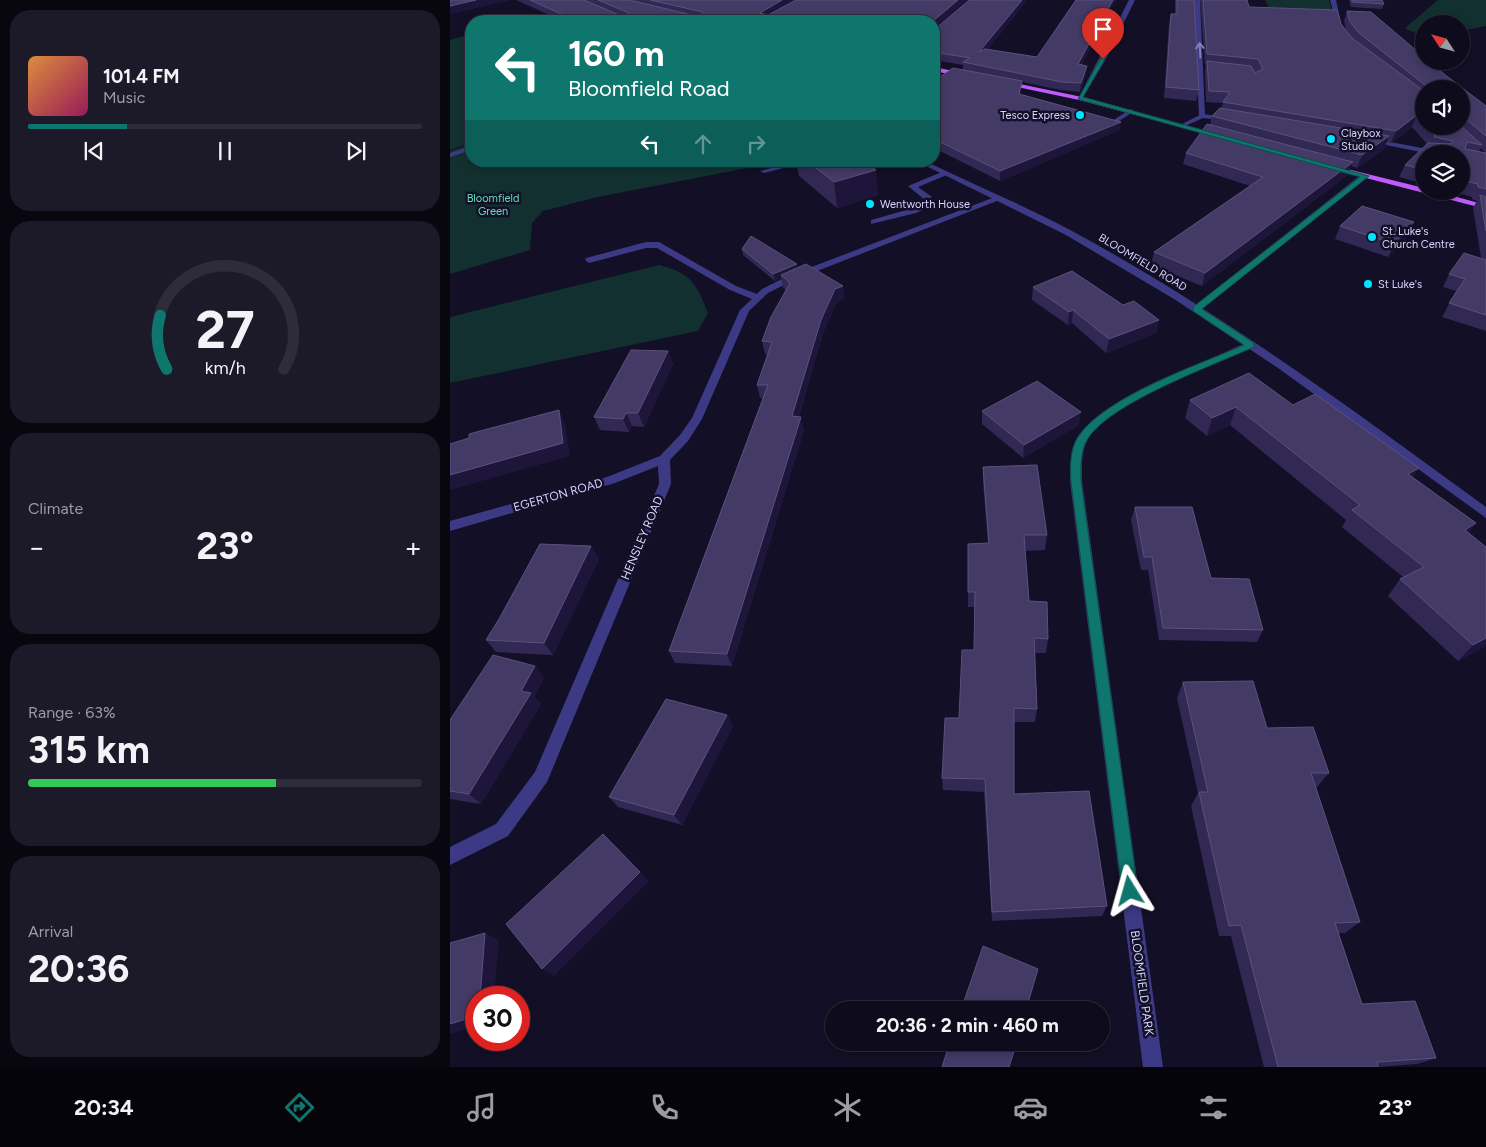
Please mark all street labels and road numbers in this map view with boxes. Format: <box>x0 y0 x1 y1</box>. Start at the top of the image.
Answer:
street label: BLOOMFIELD ROAD <box>1096 231 1190 294</box>
street label: EGERTON ROAD <box>512 476 604 514</box>
street label: HENSLEY ROAD <box>618 494 666 582</box>
street label: BLOOMFIELD PARK <box>1128 929 1156 1037</box>

